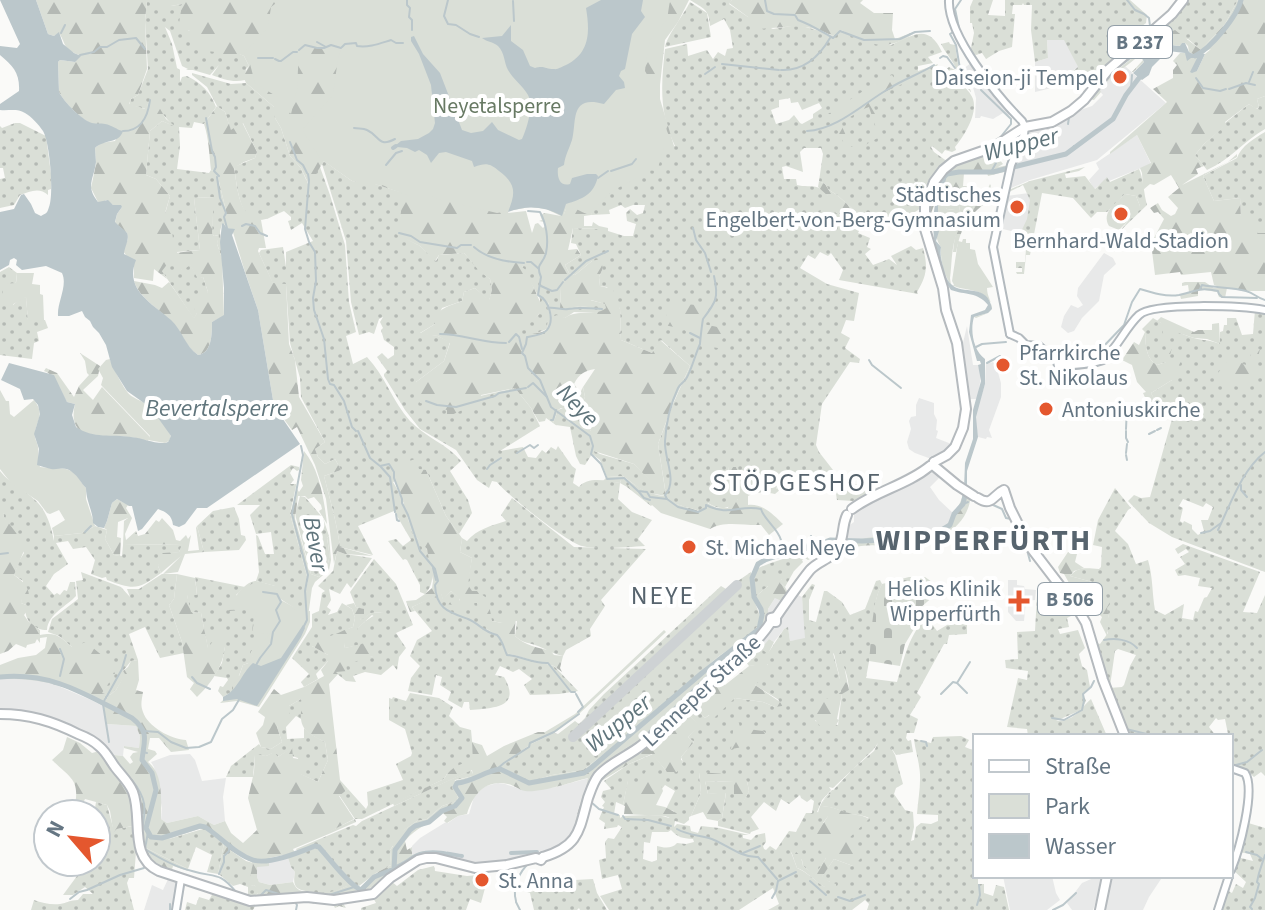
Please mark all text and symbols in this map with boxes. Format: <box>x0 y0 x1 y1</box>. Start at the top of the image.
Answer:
road number: B 237 <box>1108 26 1172 58</box>
place label: Daiseion-ji Tempel <box>934 62 1104 94</box>
marker: Daiseion-ji Tempel <box>1111 68 1129 86</box>
park label: Neyetalsperre <box>433 90 561 122</box>
water label: Wupper <box>980 118 1064 171</box>
place label: Städtisches Engelbert-von-Berg-Gymnasium <box>706 179 1001 236</box>
marker: Städtisches Engelbert-von-Berg-Gymnasium <box>1008 198 1026 216</box>
marker: Bernhard-Wald-Stadion <box>1112 205 1130 223</box>
place label: Bernhard-Wald-Stadion <box>1013 225 1229 257</box>
place label: Pfarrkirche St. Nikolaus <box>1019 337 1128 394</box>
marker: Pfarrkirche St. Nikolaus <box>994 356 1012 374</box>
water label: Neye <box>548 376 607 435</box>
water label: Bevertalsperre <box>145 391 289 426</box>
place label: Antoniuskirche <box>1062 394 1200 426</box>
marker: Antoniuskirche <box>1037 400 1055 418</box>
district label: STÖPGESHOF <box>712 464 882 501</box>
water label: Bever <box>293 514 338 576</box>
district label: WIPPERFÜRTH <box>876 519 1092 562</box>
place label: St. Michael Neye <box>705 532 856 564</box>
marker: St. Michael Neye <box>680 538 698 556</box>
place label: Helios Klinik Wipperfürth <box>887 573 1001 630</box>
district label: NEYE <box>631 577 695 614</box>
road number: B 506 <box>1038 583 1102 615</box>
marker: Helios Klinik Wipperfürth <box>1008 590 1030 612</box>
street label: Lenneper Straße <box>635 627 768 754</box>
water label: Wupper <box>578 685 660 761</box>
legend <box>973 734 1233 878</box>
text: Straße <box>1045 749 1111 784</box>
text: Park <box>1045 789 1090 824</box>
north arrow <box>32 798 112 878</box>
text: N <box>38 815 73 843</box>
text: Wasser <box>1045 829 1117 864</box>
place label: St. Anna <box>498 865 574 897</box>
marker: St. Anna <box>473 871 491 889</box>

